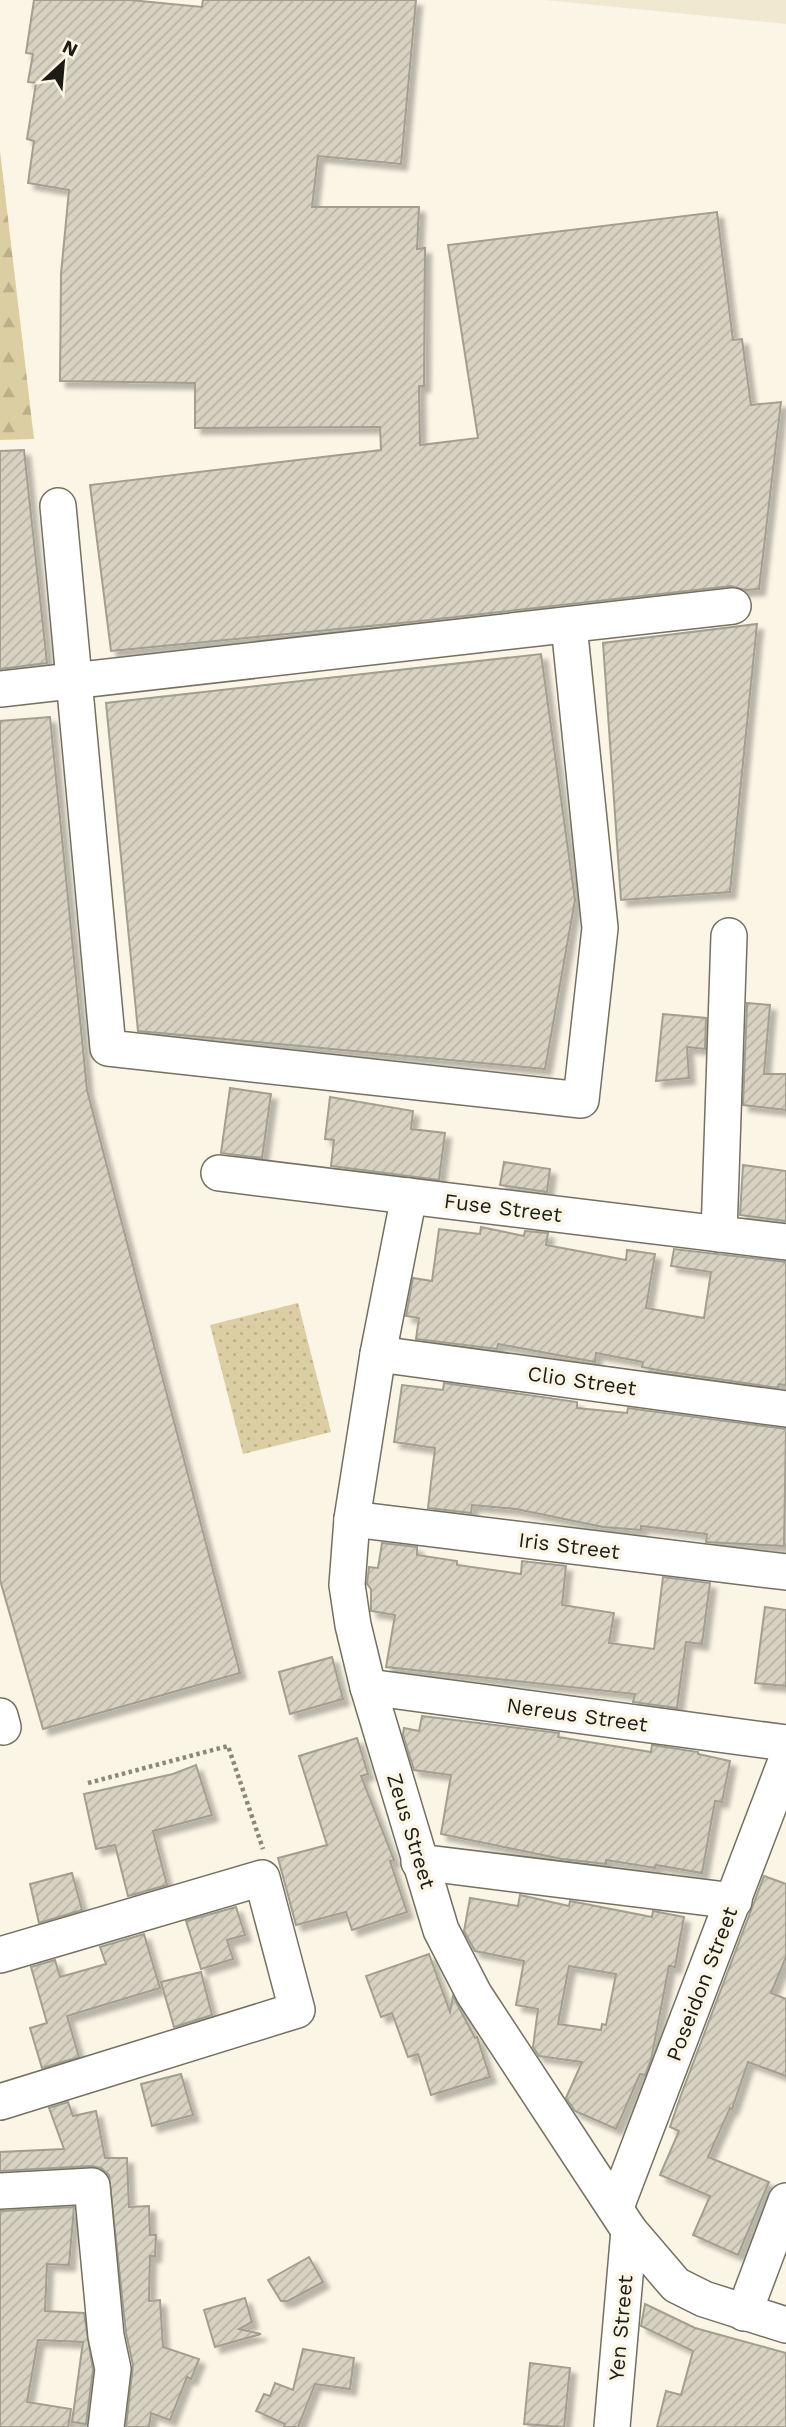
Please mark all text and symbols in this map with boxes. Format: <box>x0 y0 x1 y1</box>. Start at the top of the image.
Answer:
north arrow <box>28 28 98 98</box>
text: N <box>59 35 82 62</box>
street label: Fuse Street <box>443 1188 564 1227</box>
street label: Clio Street <box>526 1361 638 1401</box>
street label: Iris Street <box>517 1527 621 1564</box>
street label: Nereus Street <box>505 1692 649 1737</box>
street label: Zeus Street <box>382 1770 441 1892</box>
street label: Poseidon Street <box>661 1903 743 2064</box>
street label: Yen Street <box>603 2274 638 2382</box>

